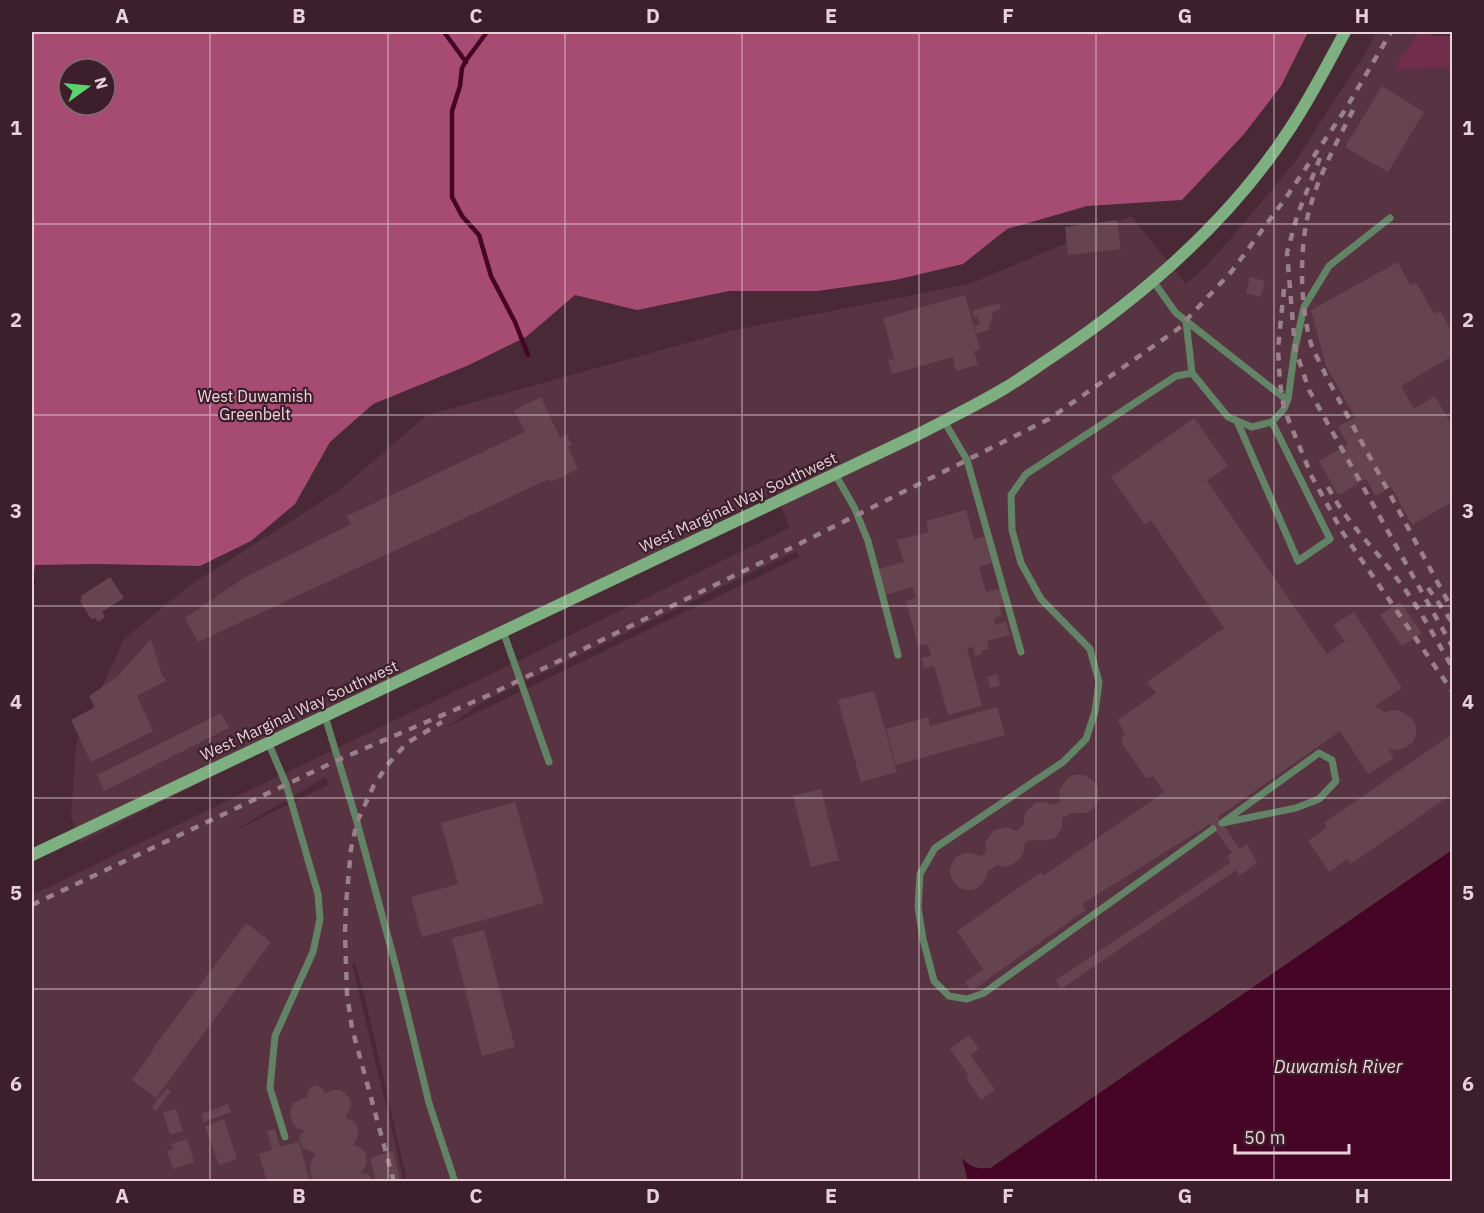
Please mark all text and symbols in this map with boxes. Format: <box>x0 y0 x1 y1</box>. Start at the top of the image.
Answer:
text: A <box>115 2 129 29</box>
text: B <box>292 2 306 29</box>
text: C <box>469 2 483 29</box>
text: D <box>646 2 660 29</box>
text: E <box>825 2 837 29</box>
text: F <box>1002 2 1014 29</box>
text: G <box>1178 2 1192 29</box>
text: H <box>1355 2 1369 29</box>
north arrow <box>57 57 117 117</box>
text: N <box>90 75 113 91</box>
text: 1 <box>10 114 22 141</box>
text: 1 <box>1462 114 1474 141</box>
text: 2 <box>10 306 22 333</box>
text: 2 <box>1462 306 1474 333</box>
park label: West Duwamish Greenbelt <box>197 386 313 424</box>
street label: West Marginal Way Southwest <box>636 447 840 557</box>
text: 3 <box>10 497 22 524</box>
text: 3 <box>1462 497 1474 524</box>
street label: West Marginal Way Southwest <box>197 655 401 765</box>
text: 4 <box>10 688 22 715</box>
text: 4 <box>1462 688 1474 715</box>
text: 5 <box>10 879 22 906</box>
text: 5 <box>1462 879 1474 906</box>
water label: Duwamish River <box>1274 1055 1403 1078</box>
text: 6 <box>10 1070 22 1097</box>
text: 6 <box>1462 1070 1474 1097</box>
scale bar <box>1235 1117 1349 1155</box>
text: 50 m <box>1244 1126 1286 1149</box>
text: A <box>115 1182 129 1209</box>
text: B <box>292 1182 306 1209</box>
text: C <box>469 1182 483 1209</box>
text: D <box>646 1182 660 1209</box>
text: E <box>825 1182 837 1209</box>
text: F <box>1002 1182 1014 1209</box>
text: G <box>1178 1182 1192 1209</box>
text: H <box>1355 1182 1369 1209</box>

